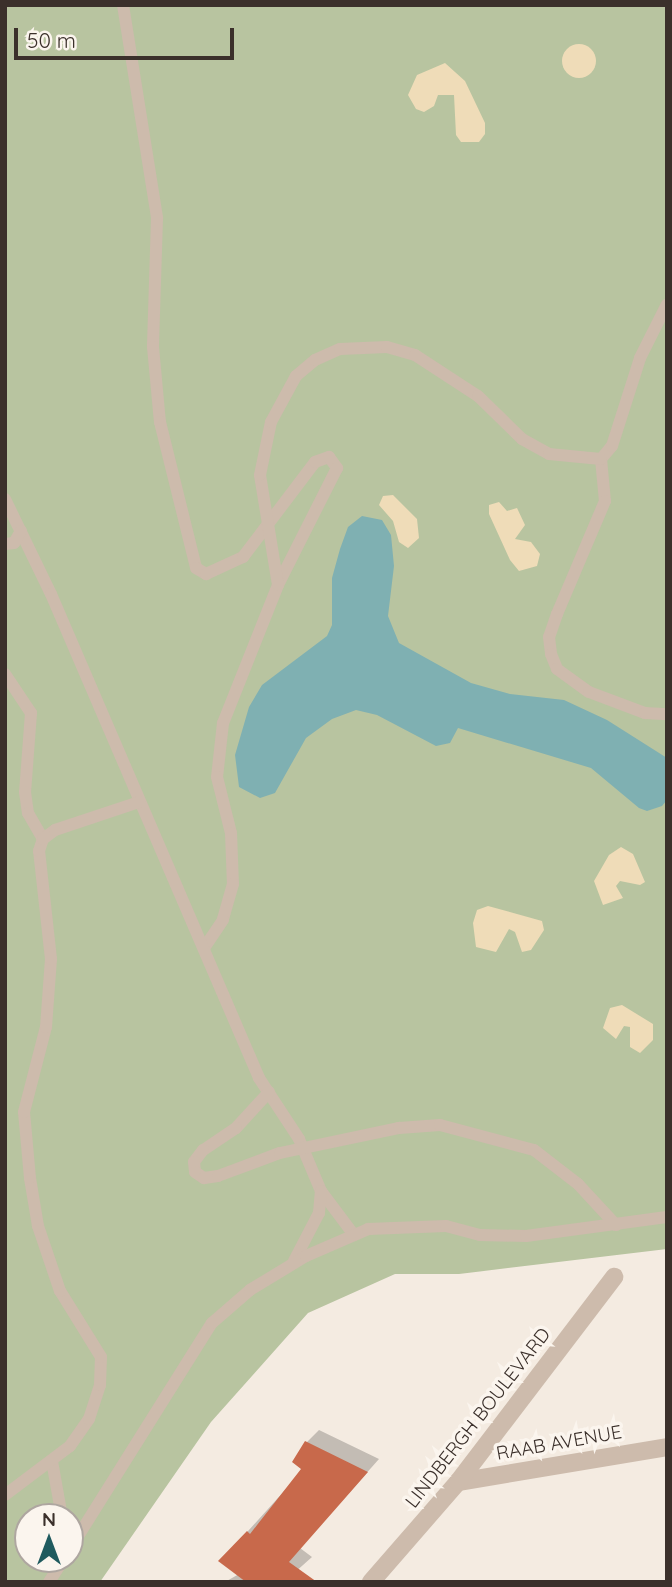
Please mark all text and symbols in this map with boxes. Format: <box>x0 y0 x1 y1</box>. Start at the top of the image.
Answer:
scale bar <box>18 14 238 58</box>
text: 50 m <box>27 27 76 53</box>
street label: LINDBERGH BOULEVARD <box>401 1323 555 1513</box>
street label: RAAB AVENUE <box>494 1421 624 1465</box>
north arrow <box>14 1503 84 1573</box>
text: N <box>42 1507 56 1531</box>

